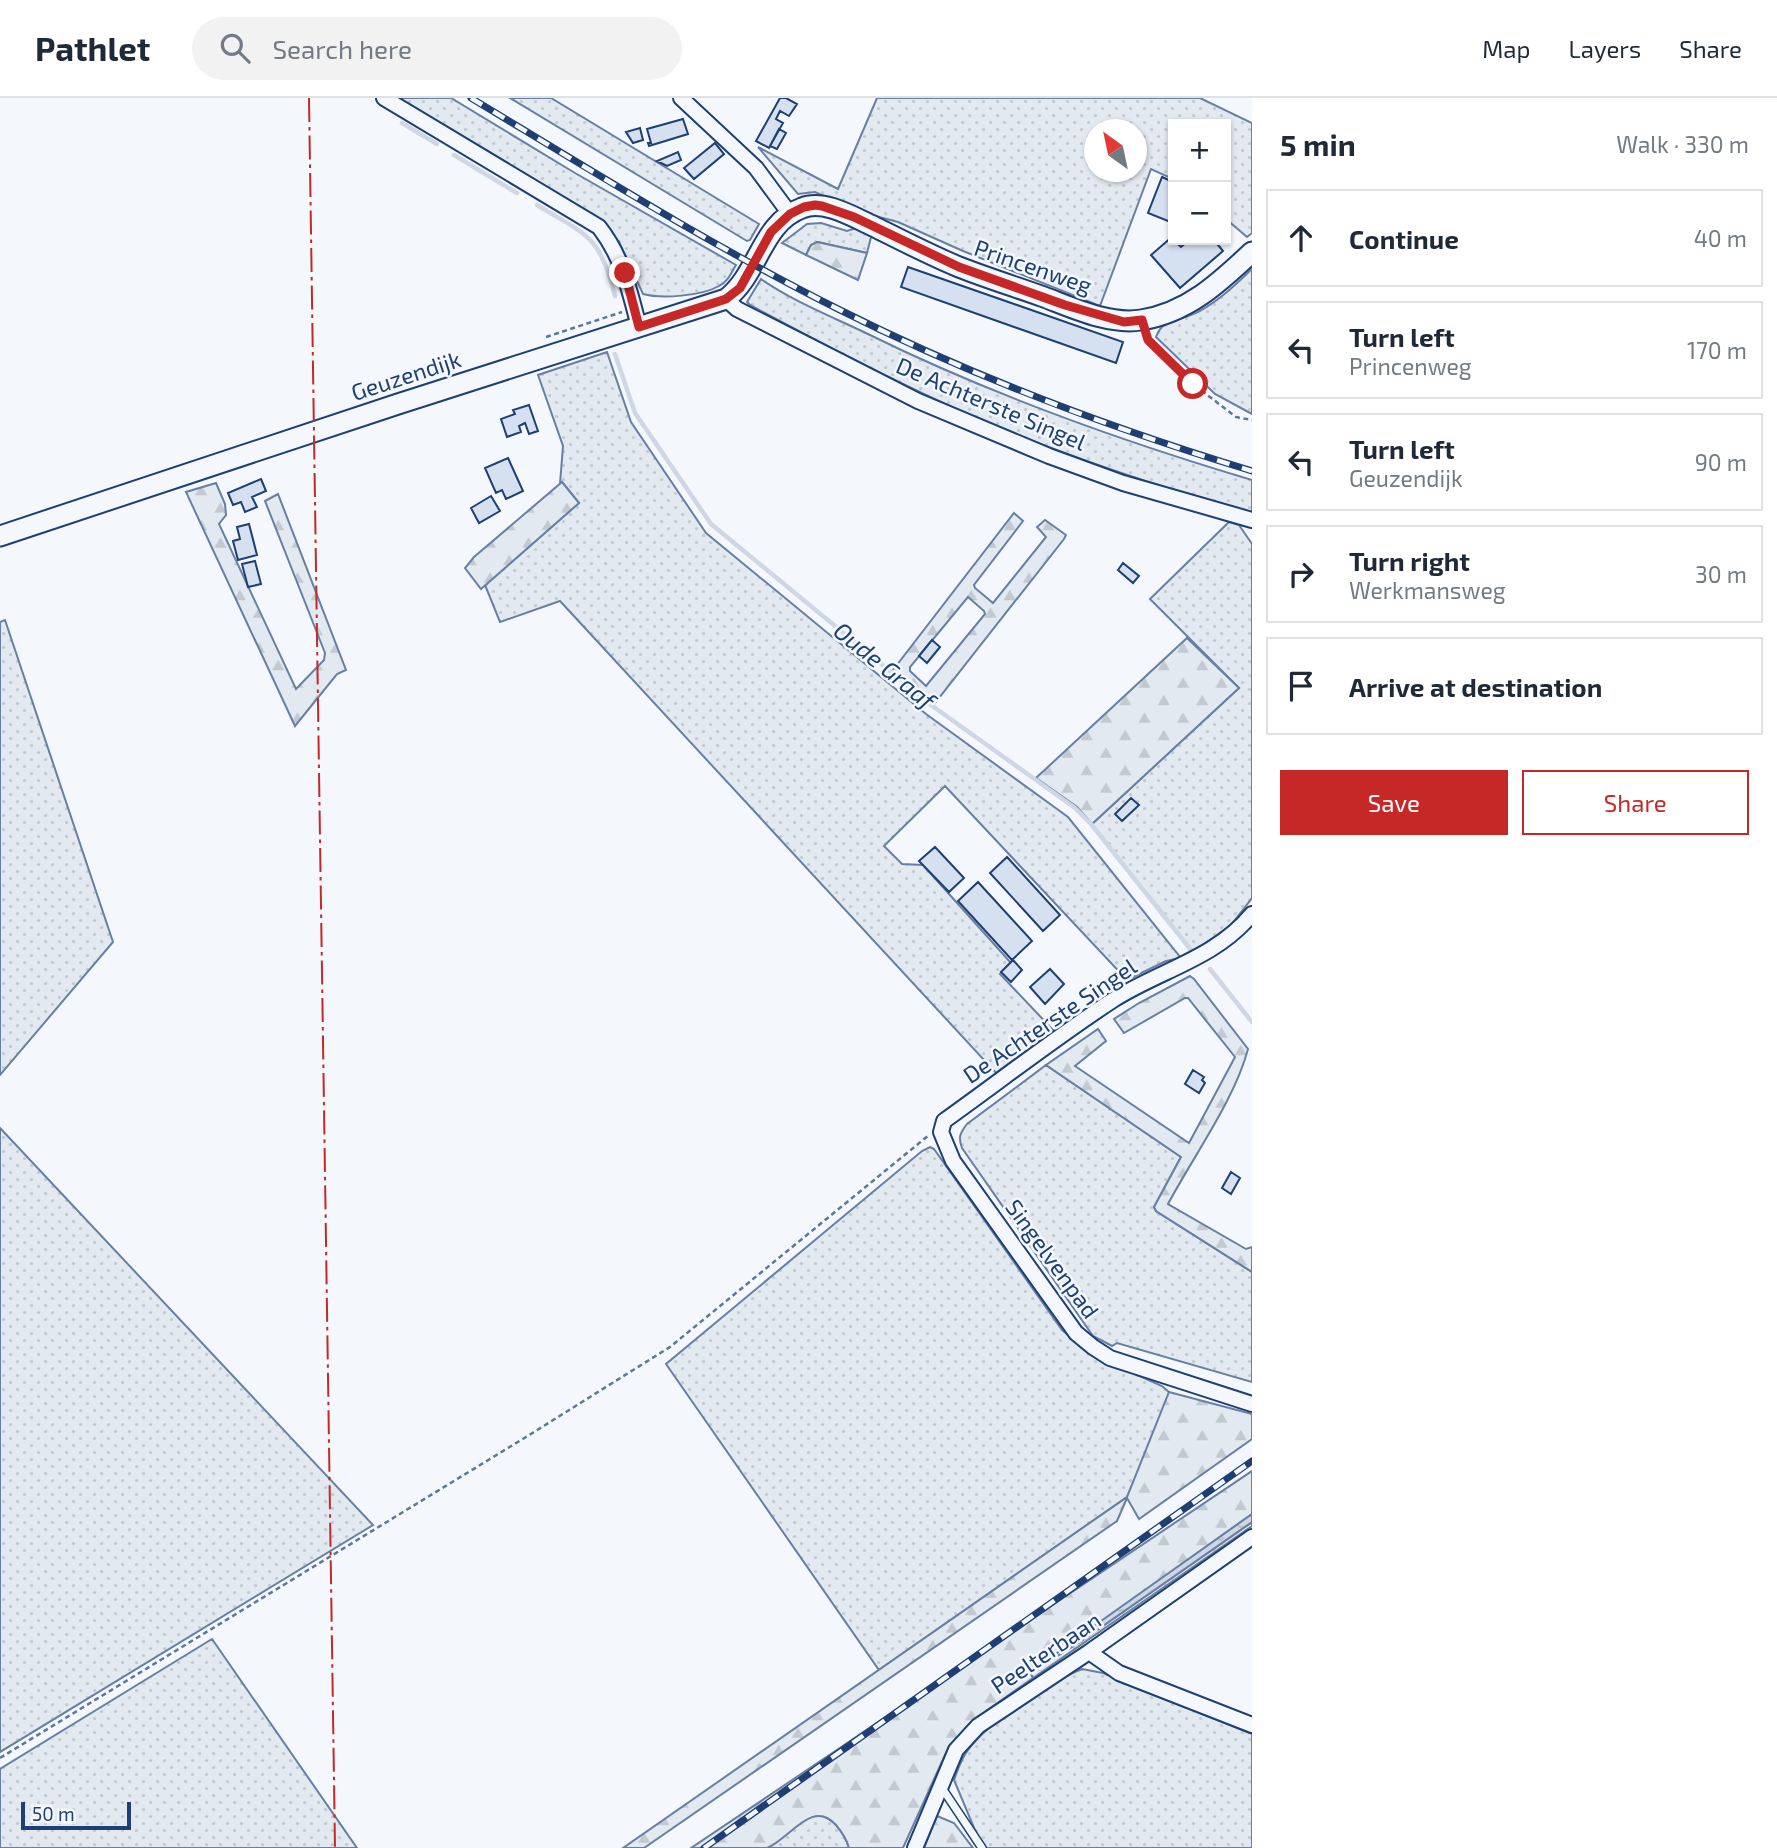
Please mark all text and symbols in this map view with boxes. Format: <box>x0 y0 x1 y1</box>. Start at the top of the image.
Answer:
search box <box>192 17 682 80</box>
text: Pathlet <box>35 28 150 68</box>
icon: search <box>216 29 254 67</box>
text: Search here <box>272 33 412 64</box>
text: Map <box>1482 34 1530 63</box>
text: Layers <box>1568 34 1641 63</box>
text: Share <box>1679 34 1742 63</box>
north arrow <box>1084 119 1147 182</box>
map controls <box>1168 119 1231 245</box>
button: + <box>1168 119 1231 182</box>
text: 5 min <box>1280 126 1356 162</box>
text: Walk · 330 m <box>1616 130 1749 158</box>
button: − <box>1168 182 1231 245</box>
icon: ahead <box>1282 219 1320 257</box>
text: Continue <box>1349 223 1459 254</box>
text: 40 m <box>1694 224 1747 252</box>
street label: Princenweg <box>971 233 1096 299</box>
route end <box>609 257 640 288</box>
text: Turn left <box>1349 321 1455 352</box>
icon: left <box>1282 331 1320 369</box>
text: 170 m <box>1687 336 1747 364</box>
street label: Geuzendijk <box>347 344 464 406</box>
street label: De Achterste Singel <box>892 350 1091 456</box>
text: Princenweg <box>1349 352 1472 380</box>
route start <box>1177 368 1208 399</box>
text: Turn left <box>1349 433 1455 464</box>
icon: left <box>1282 443 1320 481</box>
text: 90 m <box>1695 448 1747 476</box>
text: Geuzendijk <box>1349 464 1463 492</box>
text: Turn right <box>1349 545 1470 576</box>
icon: right <box>1282 555 1320 593</box>
text: 30 m <box>1695 560 1747 588</box>
text: Werkmansweg <box>1349 576 1506 604</box>
water label: Oude Graaf <box>828 615 943 716</box>
icon: arrive <box>1282 667 1320 705</box>
text: Arrive at destination <box>1349 671 1602 702</box>
button: Save <box>1280 770 1508 835</box>
button: Share <box>1522 770 1749 835</box>
street label: De Achterste Singel <box>957 952 1142 1089</box>
street label: Singelvenpad <box>1000 1193 1105 1323</box>
street label: Peelterbaan <box>985 1605 1106 1699</box>
scale bar <box>21 1799 131 1831</box>
text: 50 m <box>32 1802 75 1825</box>

